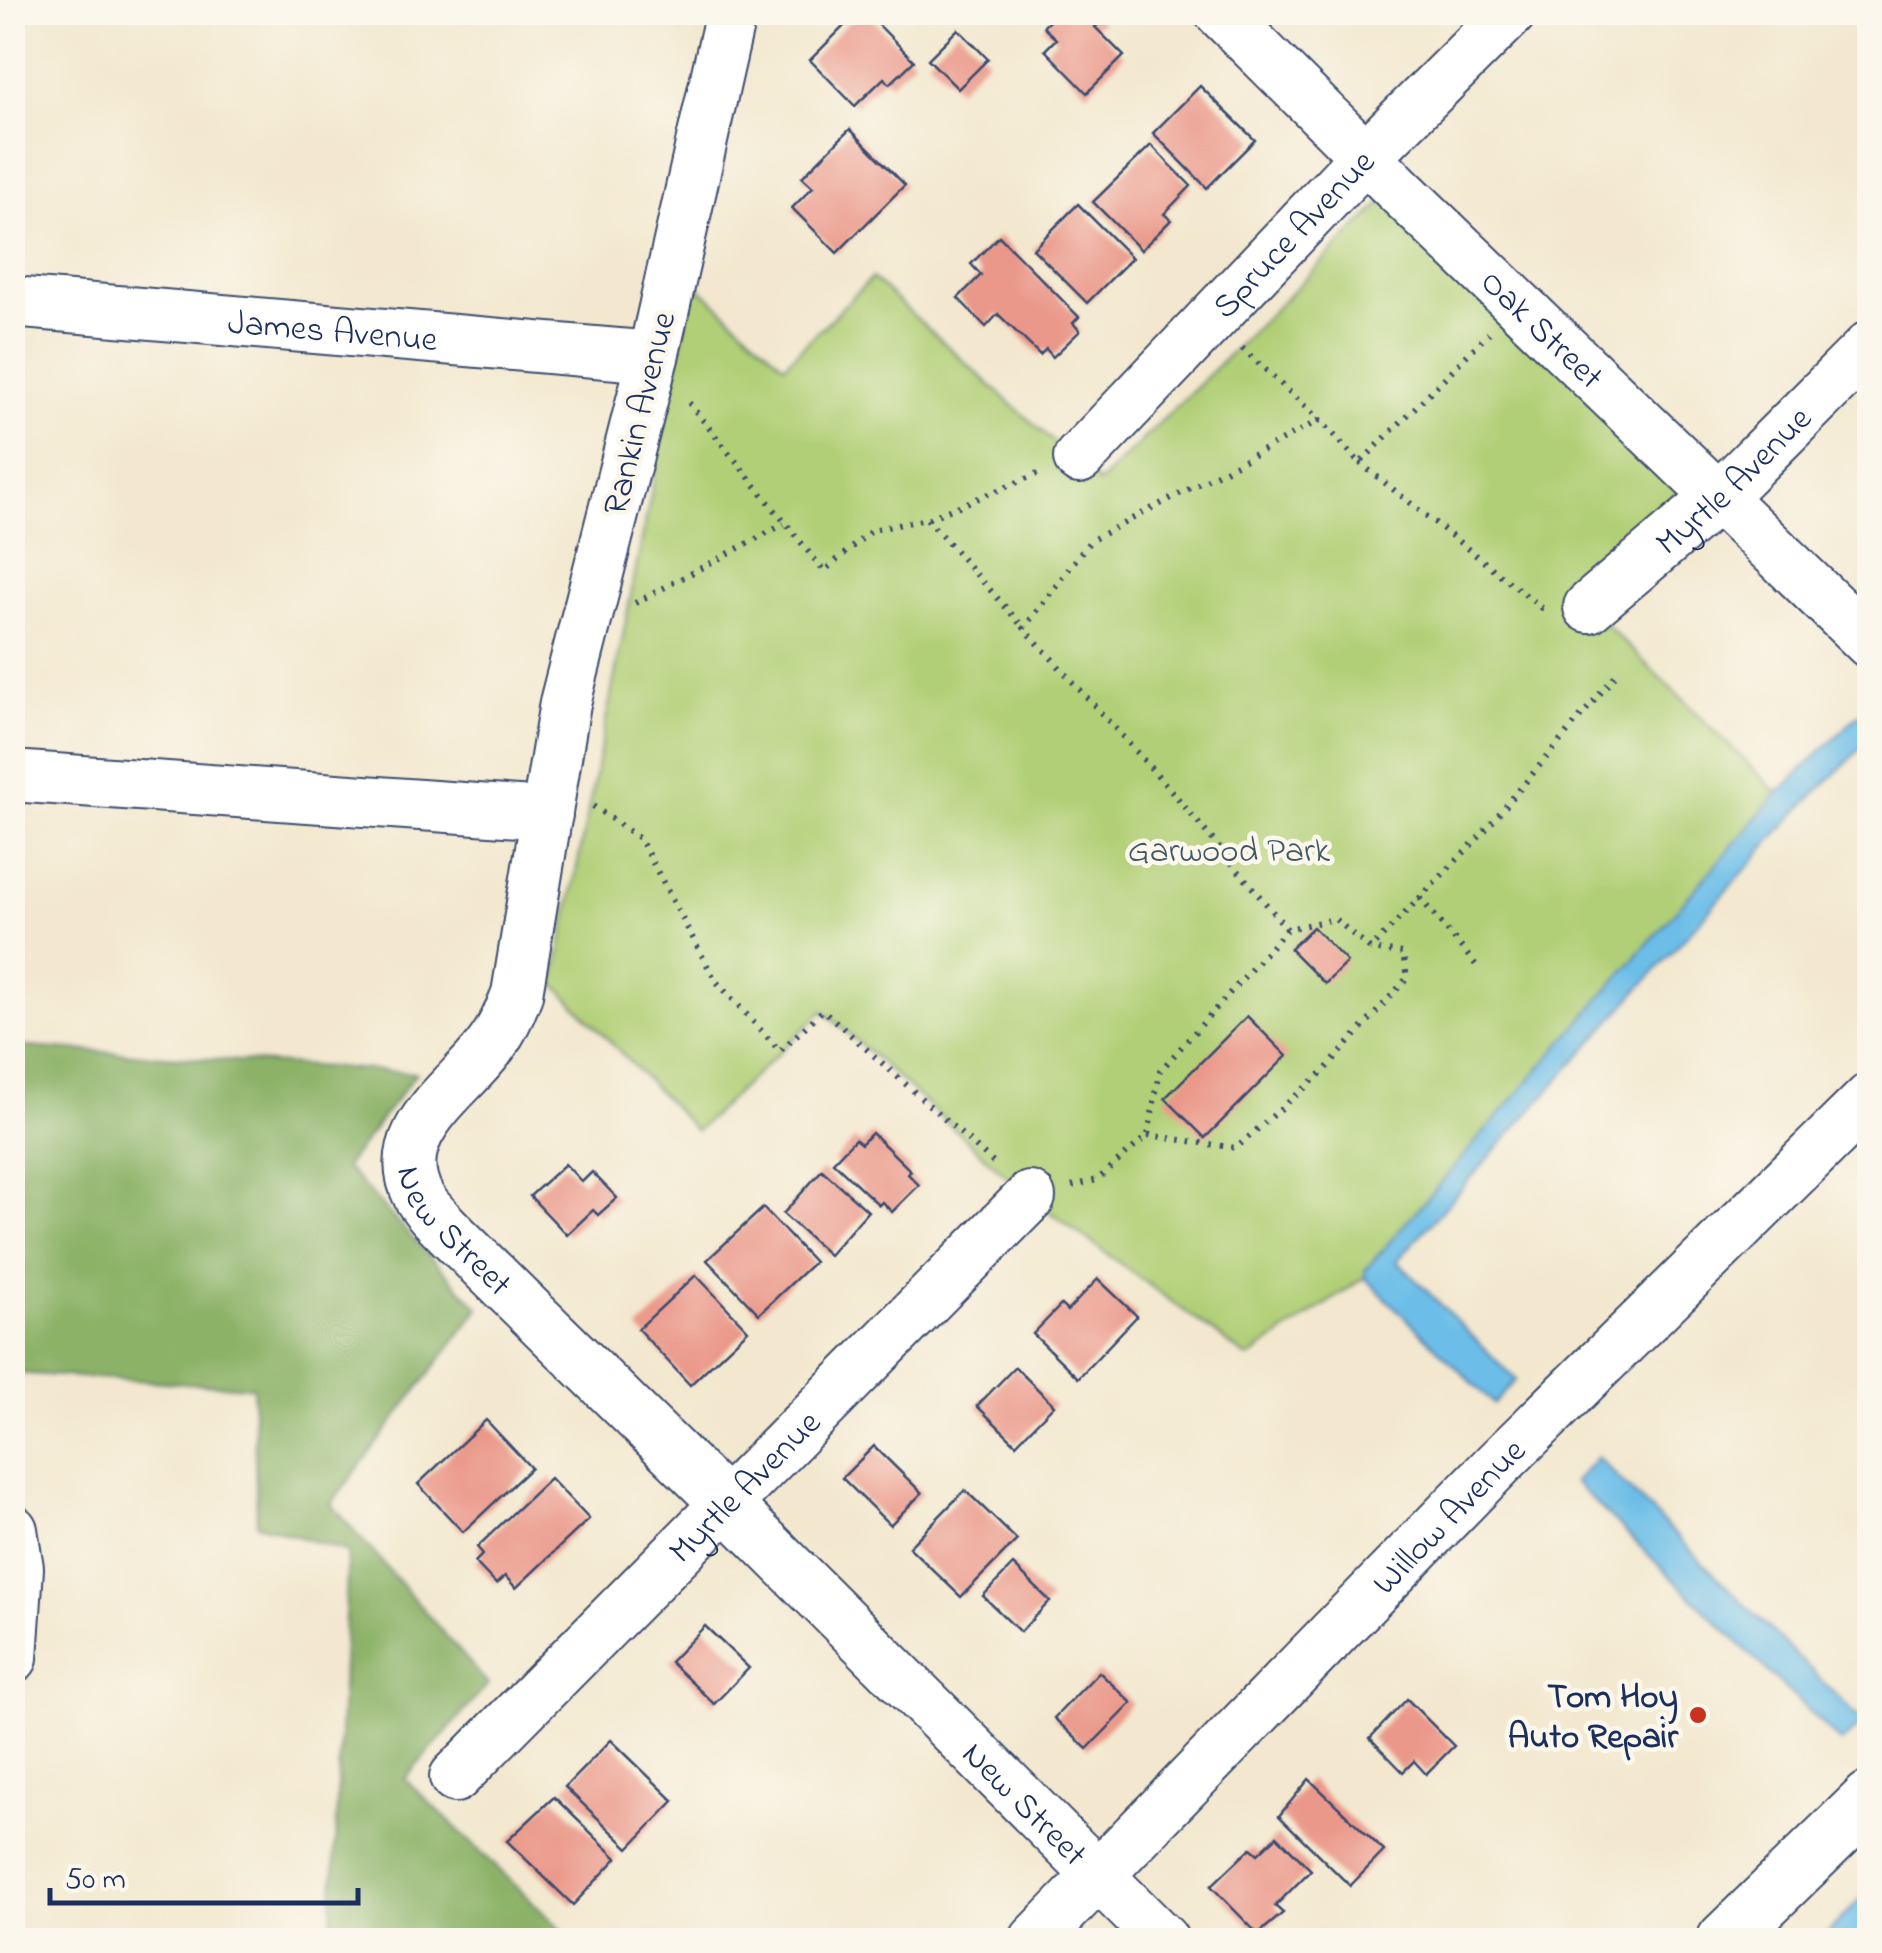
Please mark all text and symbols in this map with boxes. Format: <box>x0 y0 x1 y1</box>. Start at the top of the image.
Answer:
street label: Spruce Avenue <box>1202 139 1389 332</box>
street label: Oak Street <box>1467 259 1614 403</box>
street label: James Avenue <box>226 299 440 367</box>
street label: Rankin Avenue <box>592 307 691 521</box>
street label: Myrtle Avenue <box>1646 396 1825 569</box>
park label: Garwood Park <box>1128 827 1331 878</box>
street label: New Street <box>381 1162 522 1310</box>
street label: Myrtle Avenue <box>658 1400 834 1577</box>
street label: Willow Avenue <box>1362 1428 1539 1608</box>
place label: Tom Hoy Auto Repair <box>1508 1673 1679 1764</box>
marker: Tom Hoy Auto Repair <box>1687 1704 1709 1726</box>
street label: New Street <box>949 1731 1098 1880</box>
scale bar <box>50 1843 358 1905</box>
text: 50 m <box>65 1859 126 1903</box>

